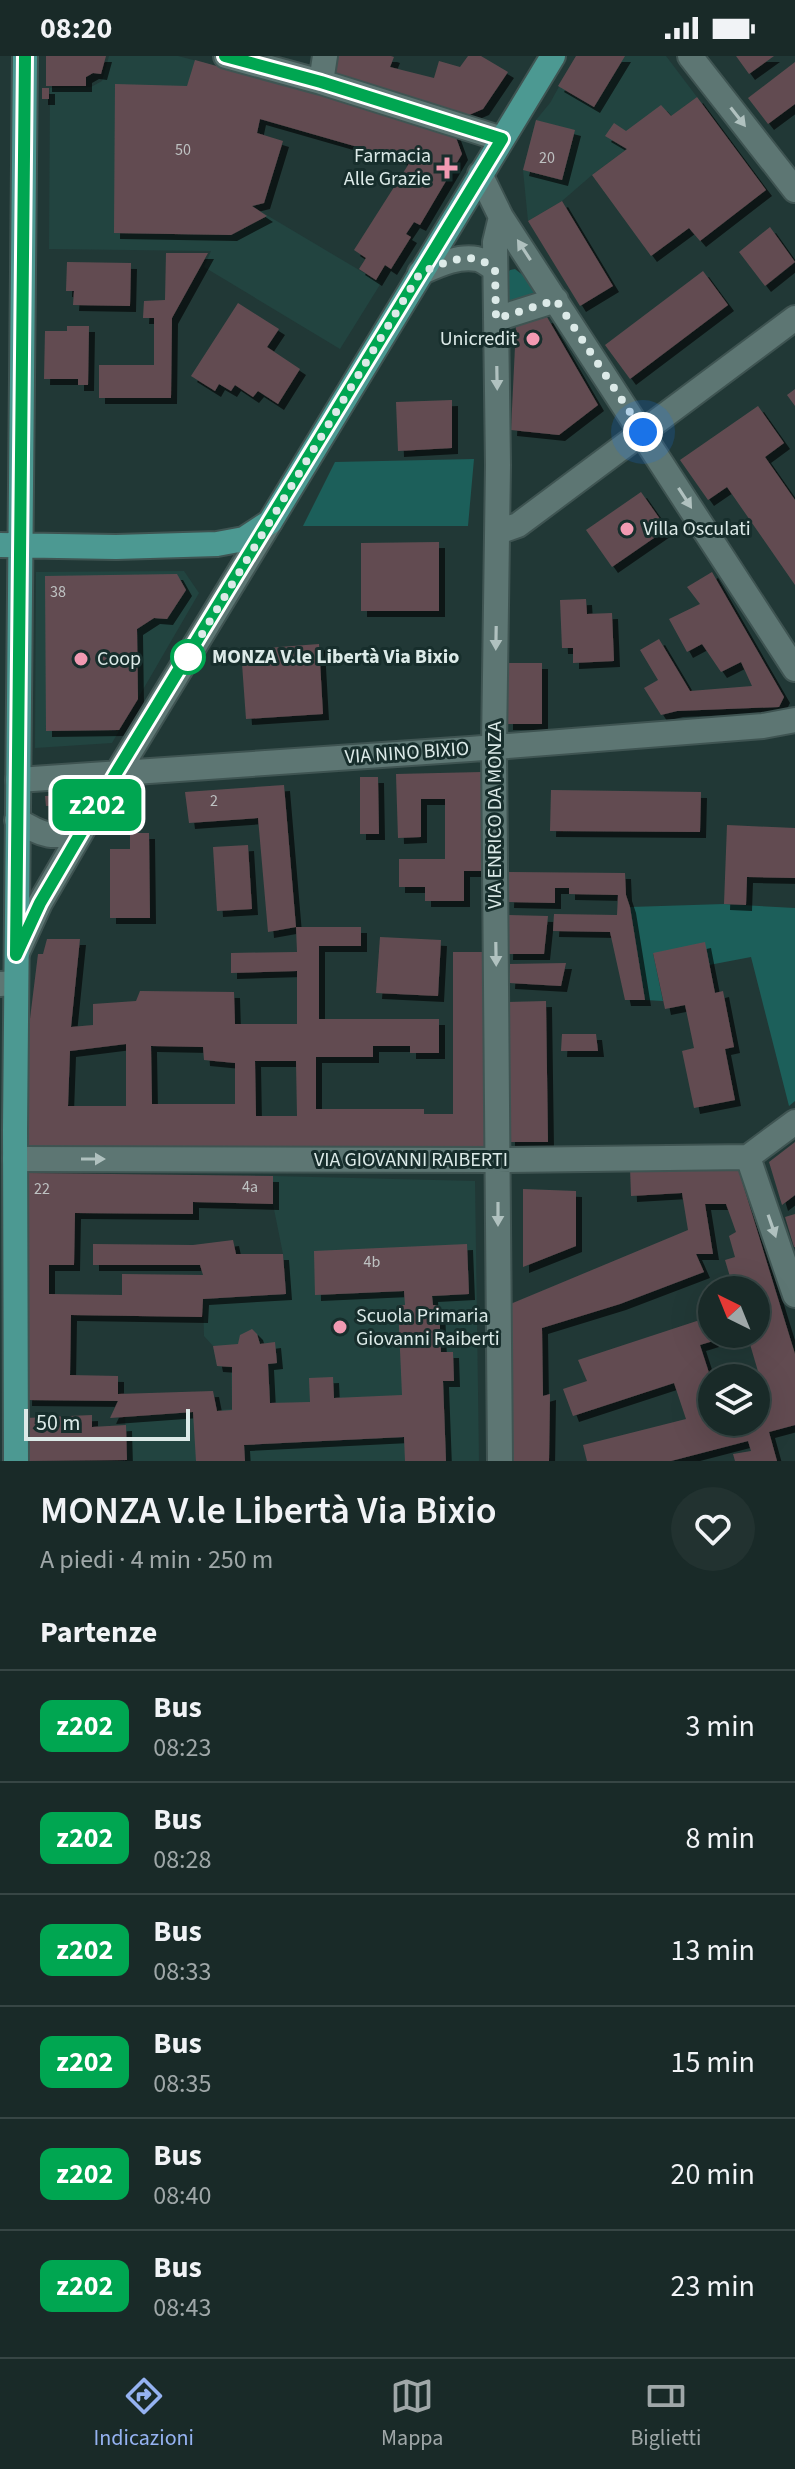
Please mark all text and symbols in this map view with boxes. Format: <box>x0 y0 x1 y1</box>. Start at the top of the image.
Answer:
text: 08:20 <box>40 7 112 50</box>
one-way arrow <box>729 107 746 127</box>
house number: 50 <box>175 139 191 161</box>
place label: Farmacia Alle Grazie <box>344 142 431 193</box>
house number: 20 <box>539 147 555 169</box>
marker: Farmacia Alle Grazie <box>438 159 456 177</box>
one-way arrow <box>516 239 531 260</box>
place label: Unicredit <box>440 325 517 353</box>
marker: Unicredit <box>524 330 542 348</box>
one-way arrow <box>491 366 503 391</box>
your location <box>623 412 663 452</box>
one-way arrow <box>677 487 691 509</box>
place label: Villa Osculati <box>643 515 751 543</box>
marker: Villa Osculati <box>618 520 636 538</box>
house number: 38 <box>50 581 66 603</box>
one-way arrow <box>489 626 502 651</box>
marker: MONZA V.le Libertà Via Bixio <box>171 640 205 674</box>
place label: MONZA V.le Libertà Via Bixio <box>212 643 459 671</box>
place label: Coop <box>97 645 141 673</box>
marker: Coop <box>72 650 90 668</box>
street label: VIA ENRICO DA MONZA <box>481 721 509 909</box>
street label: VIA NINO BIXIO <box>344 735 470 771</box>
line badge: z202 <box>41 779 153 831</box>
text: z202 <box>68 785 126 825</box>
house number: 2 <box>210 790 218 812</box>
one-way arrow <box>490 942 502 967</box>
street label: VIA GIOVANNI RAIBERTI <box>314 1146 508 1174</box>
one-way arrow <box>81 1153 106 1165</box>
house number: 4a <box>242 1176 258 1198</box>
house number: 22 <box>34 1178 50 1200</box>
one-way arrow <box>492 1202 504 1227</box>
one-way arrow <box>766 1214 778 1238</box>
house number: 4b <box>364 1251 381 1273</box>
north arrow <box>698 1276 770 1348</box>
map controls <box>698 1276 770 1436</box>
place label: Scuola Primaria Giovanni Raiberti <box>356 1302 500 1353</box>
marker: Scuola Primaria Giovanni Raiberti <box>331 1318 349 1336</box>
button: layers <box>698 1364 770 1436</box>
scale bar <box>24 1405 190 1441</box>
text: 50 m <box>36 1407 81 1439</box>
text: MONZA V.le Libertà Via Bixio <box>40 1484 497 1538</box>
button: heart <box>671 1487 755 1571</box>
text: A piedi · 4 min · 250 m <box>40 1541 273 1578</box>
text: Partenze <box>40 1611 157 1654</box>
text: Bus <box>153 1686 202 1729</box>
text: 3 min <box>685 1705 755 1748</box>
text: z202 <box>56 1706 113 1746</box>
text: 08:23 <box>153 1729 211 1766</box>
text: Bus <box>153 1798 202 1841</box>
text: 8 min <box>685 1817 755 1860</box>
text: z202 <box>56 1818 113 1858</box>
text: 08:28 <box>153 1841 211 1878</box>
text: Bus <box>153 1910 202 1953</box>
text: 13 min <box>671 1929 755 1972</box>
text: z202 <box>56 1930 113 1970</box>
text: 08:33 <box>153 1953 211 1990</box>
text: Bus <box>153 2022 202 2065</box>
text: 15 min <box>671 2041 755 2084</box>
text: z202 <box>56 2042 113 2082</box>
text: 08:35 <box>153 2065 211 2102</box>
text: Bus <box>153 2134 202 2177</box>
text: 20 min <box>671 2153 755 2196</box>
text: z202 <box>56 2154 113 2194</box>
text: 08:40 <box>153 2177 211 2214</box>
text: Bus <box>153 2246 202 2289</box>
text: 23 min <box>671 2265 755 2308</box>
text: z202 <box>56 2266 113 2306</box>
text: 08:43 <box>153 2289 211 2326</box>
tab: Indicazioni <box>94 2374 194 2454</box>
tab: Mappa <box>381 2374 443 2454</box>
tab: Biglietti <box>630 2374 701 2454</box>

